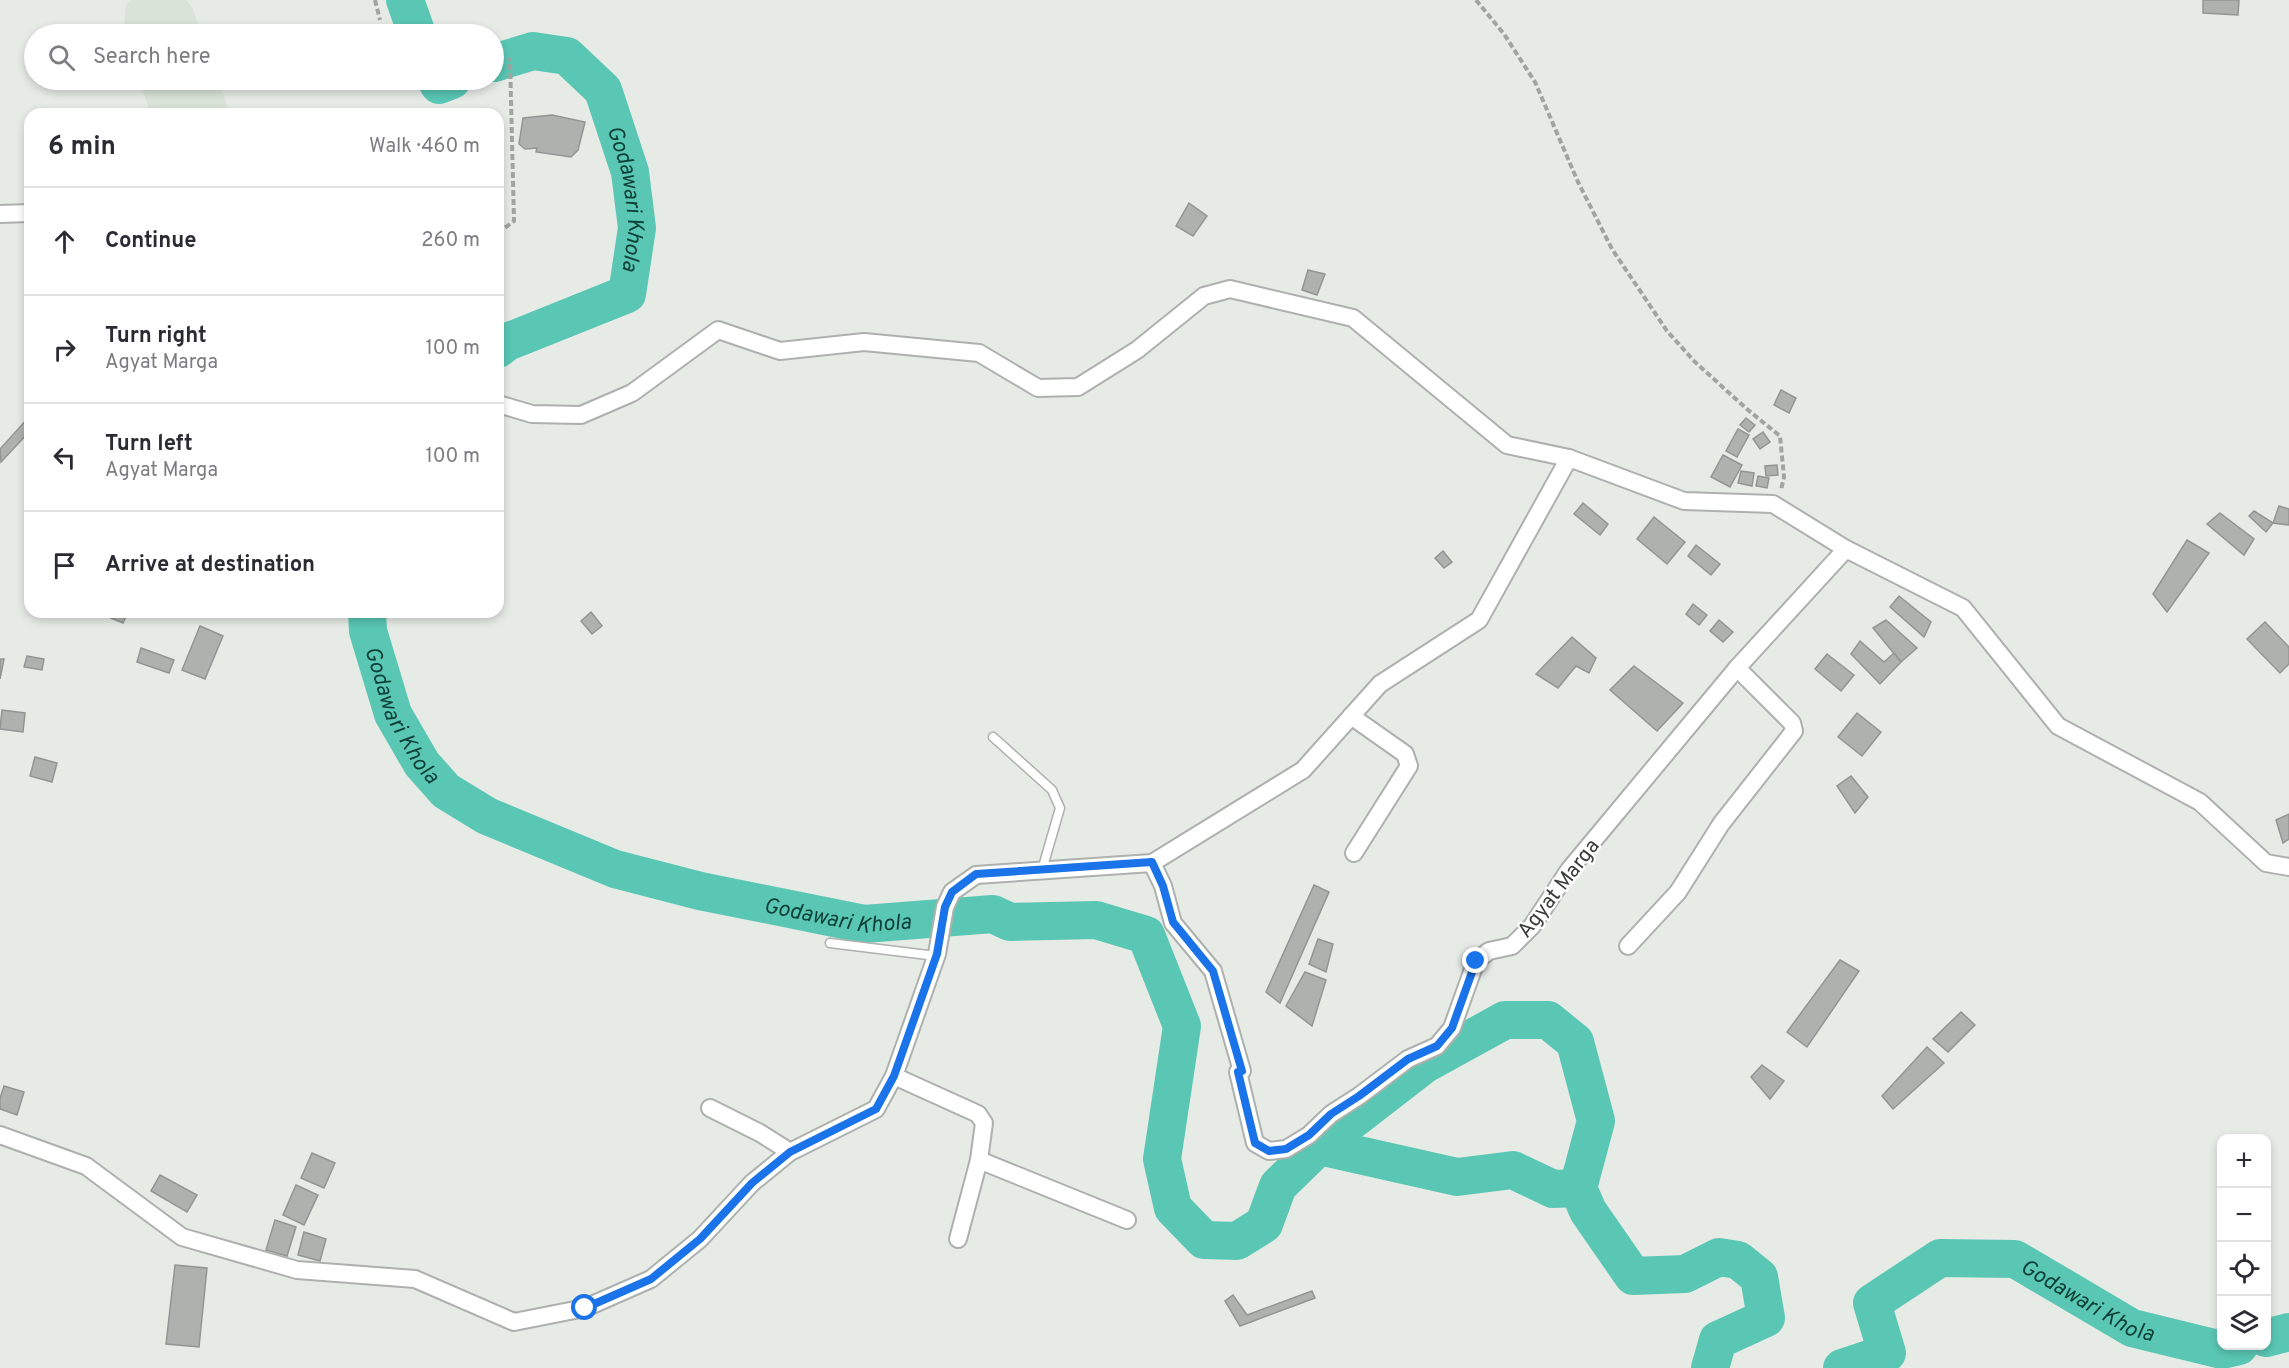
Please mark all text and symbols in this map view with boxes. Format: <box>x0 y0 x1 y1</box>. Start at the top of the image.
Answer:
search box <box>24 24 504 90</box>
icon: search <box>45 41 78 74</box>
text: Search here <box>93 44 211 71</box>
water label: Godawari Khola <box>600 122 648 274</box>
text: 6 min <box>48 131 116 164</box>
text: Walk · 460 m <box>369 134 480 160</box>
icon: ahead <box>48 225 81 258</box>
text: Continue <box>105 228 196 255</box>
text: 260 m <box>421 228 480 254</box>
text: Turn right <box>105 323 207 350</box>
icon: right <box>48 333 81 366</box>
text: 100 m <box>425 336 480 362</box>
text: Agyat Marga <box>105 350 218 376</box>
text: Turn left <box>105 431 193 458</box>
icon: left <box>48 441 81 474</box>
text: 100 m <box>425 444 480 470</box>
text: Agyat Marga <box>105 458 218 484</box>
icon: arrive <box>48 549 81 582</box>
text: Arrive at destination <box>105 552 315 579</box>
water label: Godawari Khola <box>357 644 445 791</box>
street label: Agyat Marga <box>1512 834 1606 944</box>
water label: Godawari Khola <box>761 893 913 941</box>
route end <box>1462 947 1488 973</box>
map controls <box>2217 1134 2271 1350</box>
button: + <box>2217 1134 2271 1188</box>
button: − <box>2217 1188 2271 1242</box>
button: locate <box>2217 1242 2271 1296</box>
water label: Godawari Khola <box>2015 1254 2157 1349</box>
route start <box>571 1294 597 1320</box>
button: layers <box>2217 1296 2271 1350</box>

